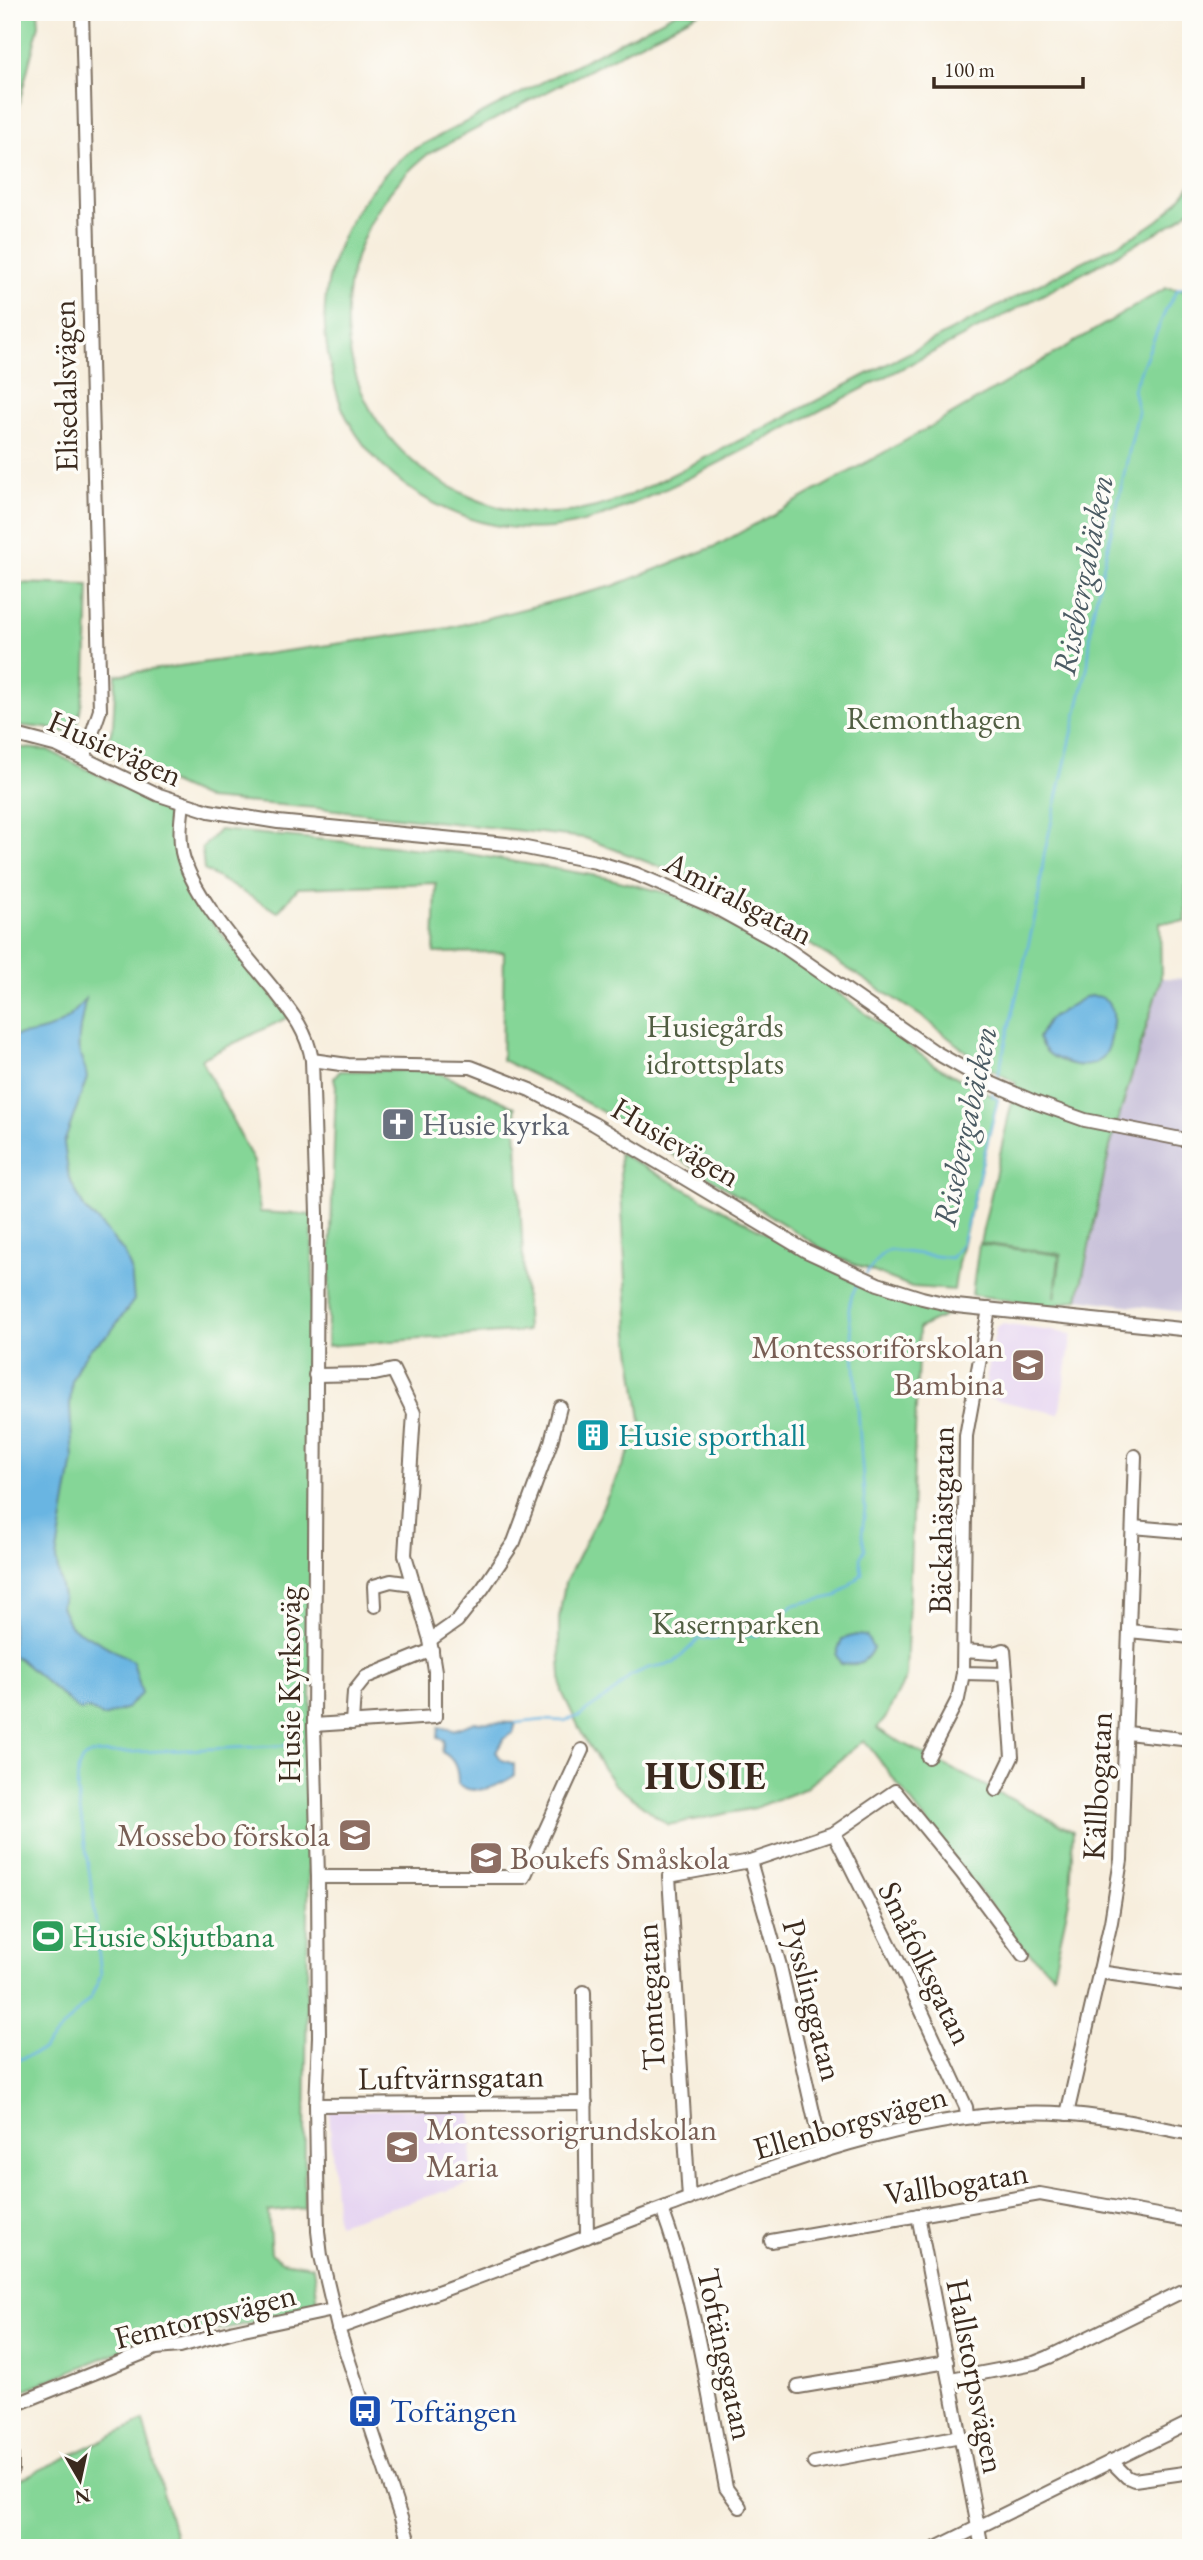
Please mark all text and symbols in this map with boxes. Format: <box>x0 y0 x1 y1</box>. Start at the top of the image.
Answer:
scale bar <box>934 46 1082 90</box>
text: 100 m <box>944 56 995 83</box>
street label: Elisedalsvägen <box>42 299 88 473</box>
water label: Risebergabäcken <box>1042 471 1123 679</box>
park label: Remonthagen <box>846 697 1022 739</box>
street label: Husievägen <box>41 700 189 796</box>
street label: Amiralsgatan <box>656 841 821 955</box>
park label: Husiegårds idrottsplats <box>646 1005 784 1084</box>
water label: Risebergabäcken <box>922 1022 1007 1230</box>
street label: Husievägen <box>604 1087 748 1197</box>
place label: Husie kyrka <box>422 1103 570 1145</box>
church icon: Husie kyrka <box>379 1105 417 1143</box>
place label: Montessoriförskolan Bambina <box>752 1326 1004 1405</box>
school or university icon: Montessoriförskolan Bambina <box>1009 1346 1047 1384</box>
place label: Husie sporthall <box>618 1414 806 1456</box>
building icon: Husie sporthall <box>574 1416 612 1454</box>
street label: Bäckahästgatan <box>918 1425 964 1615</box>
street label: Husie Kyrkoväg <box>268 1585 310 1783</box>
park label: Kasernparken <box>652 1602 820 1644</box>
street label: Källbogatan <box>1072 1711 1122 1861</box>
district label: HUSIE <box>644 1751 768 1800</box>
place label: Mossebo förskola <box>117 1814 330 1856</box>
school or university icon: Mossebo förskola <box>336 1816 374 1854</box>
place label: Boukefs Småskola <box>510 1837 730 1879</box>
school or university icon: Boukefs Småskola <box>467 1839 505 1877</box>
street label: Småfolksgatan <box>868 1874 984 2052</box>
place label: Husie Skjutbana <box>72 1915 274 1957</box>
street label: Pysslinggatan <box>773 1915 853 2085</box>
sports icon: Husie Skjutbana <box>29 1917 67 1955</box>
street label: Tomtegatan <box>625 1922 675 2072</box>
street label: Luftvärnsgatan <box>357 2054 545 2100</box>
street label: Ellenborgsvägen <box>748 2074 952 2170</box>
place label: Montessorigrundskolan Maria <box>426 2108 717 2187</box>
school or university icon: Montessorigrundskolan Maria <box>383 2128 421 2166</box>
street label: Vallbogatan <box>881 2151 1031 2215</box>
street label: Toftängsgatan <box>687 2264 765 2444</box>
street label: Femtorpsvägen <box>110 2273 300 2359</box>
street label: Hallstorpsvägen <box>937 2275 1015 2477</box>
place label: Toftängen <box>390 2390 517 2432</box>
bus stop icon: Toftängen <box>346 2392 384 2430</box>
north arrow <box>46 2444 116 2514</box>
text: N <box>72 2483 92 2510</box>

